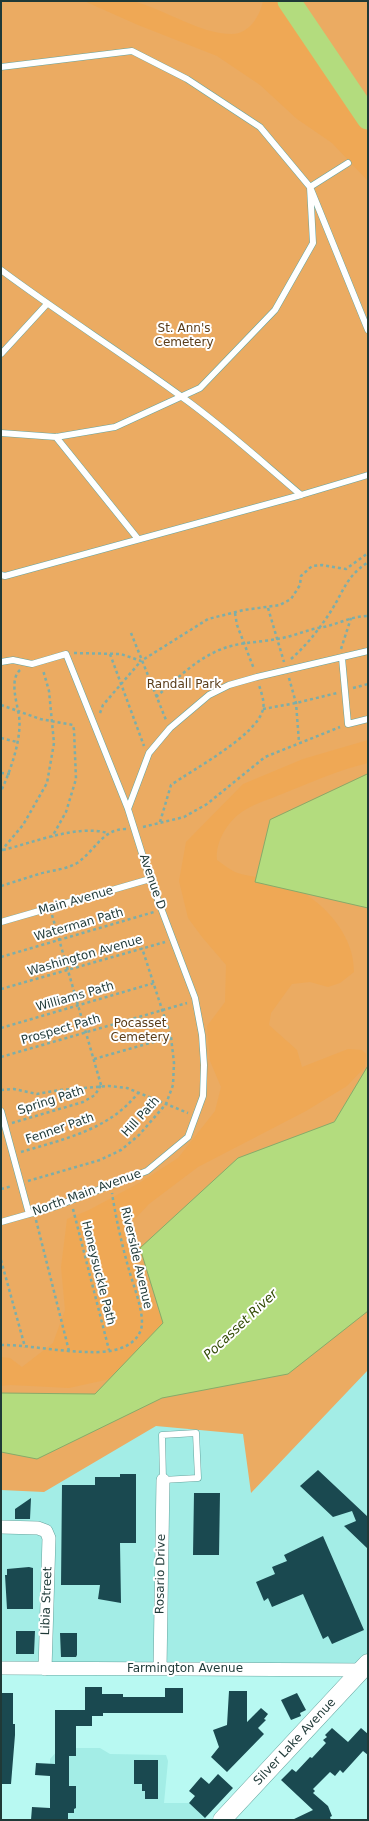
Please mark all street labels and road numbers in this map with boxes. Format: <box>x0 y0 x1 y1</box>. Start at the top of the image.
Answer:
street label: Avenue D <box>136 852 168 912</box>
street label: Main Avenue <box>37 883 115 919</box>
street label: Waterman Path <box>33 905 125 945</box>
street label: Washington Avenue <box>26 933 144 979</box>
street label: Williams Path <box>34 979 116 1015</box>
street label: Prospect Path <box>20 1012 102 1048</box>
street label: Spring Path <box>16 1084 86 1118</box>
street label: Hill Path <box>119 1094 163 1140</box>
street label: Fenner Path <box>24 1111 96 1147</box>
street label: North Main Avenue <box>31 1167 143 1219</box>
street label: Riverside Avenue <box>117 1206 155 1310</box>
street label: Honeysuckle Path <box>78 1219 118 1327</box>
street label: Rosario Drive <box>153 1534 169 1614</box>
street label: Libia Street <box>39 1566 55 1636</box>
street label: Farmington Avenue <box>127 1662 243 1676</box>
street label: Silver Lake Avenue <box>251 1695 339 1789</box>

